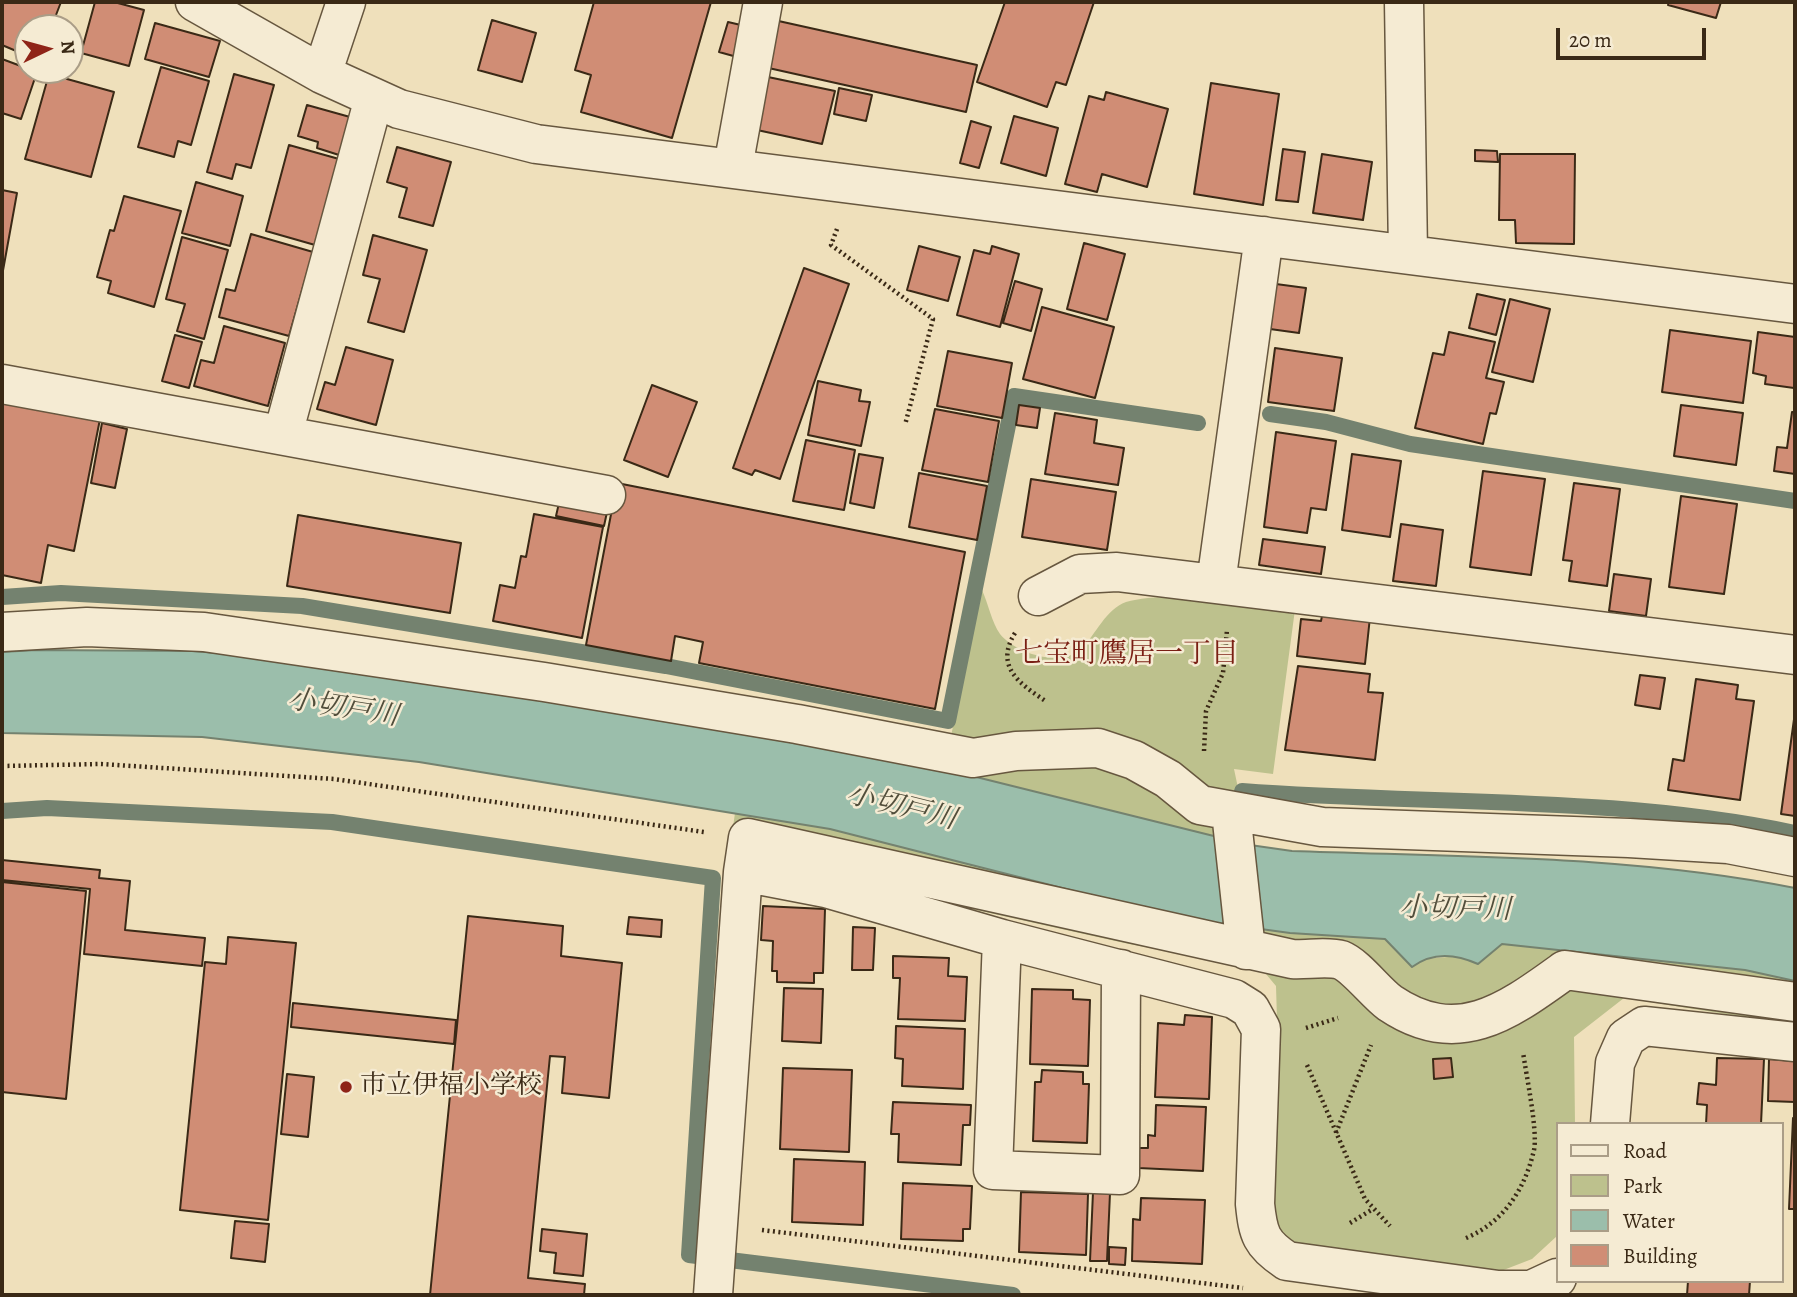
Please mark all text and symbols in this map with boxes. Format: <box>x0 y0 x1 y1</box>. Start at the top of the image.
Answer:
north arrow <box>14 14 84 84</box>
scale bar <box>1559 14 1710 58</box>
text: 20 m <box>1569 26 1612 54</box>
text: N <box>54 39 81 55</box>
district label: 七宝町鷹居一丁目 <box>1015 638 1239 672</box>
water label: 小切戸川 <box>285 684 401 734</box>
water label: 小切戸川 <box>843 778 959 838</box>
water label: 小切戸川 <box>1399 892 1511 928</box>
place label: 市立伊福小学校 <box>360 1071 542 1103</box>
marker: 市立伊福小学校 <box>338 1079 354 1095</box>
legend <box>1556 1122 1783 1283</box>
text: Road <box>1623 1137 1667 1165</box>
text: Park <box>1623 1172 1662 1200</box>
text: Water <box>1623 1207 1675 1235</box>
text: Building <box>1623 1242 1697 1270</box>

